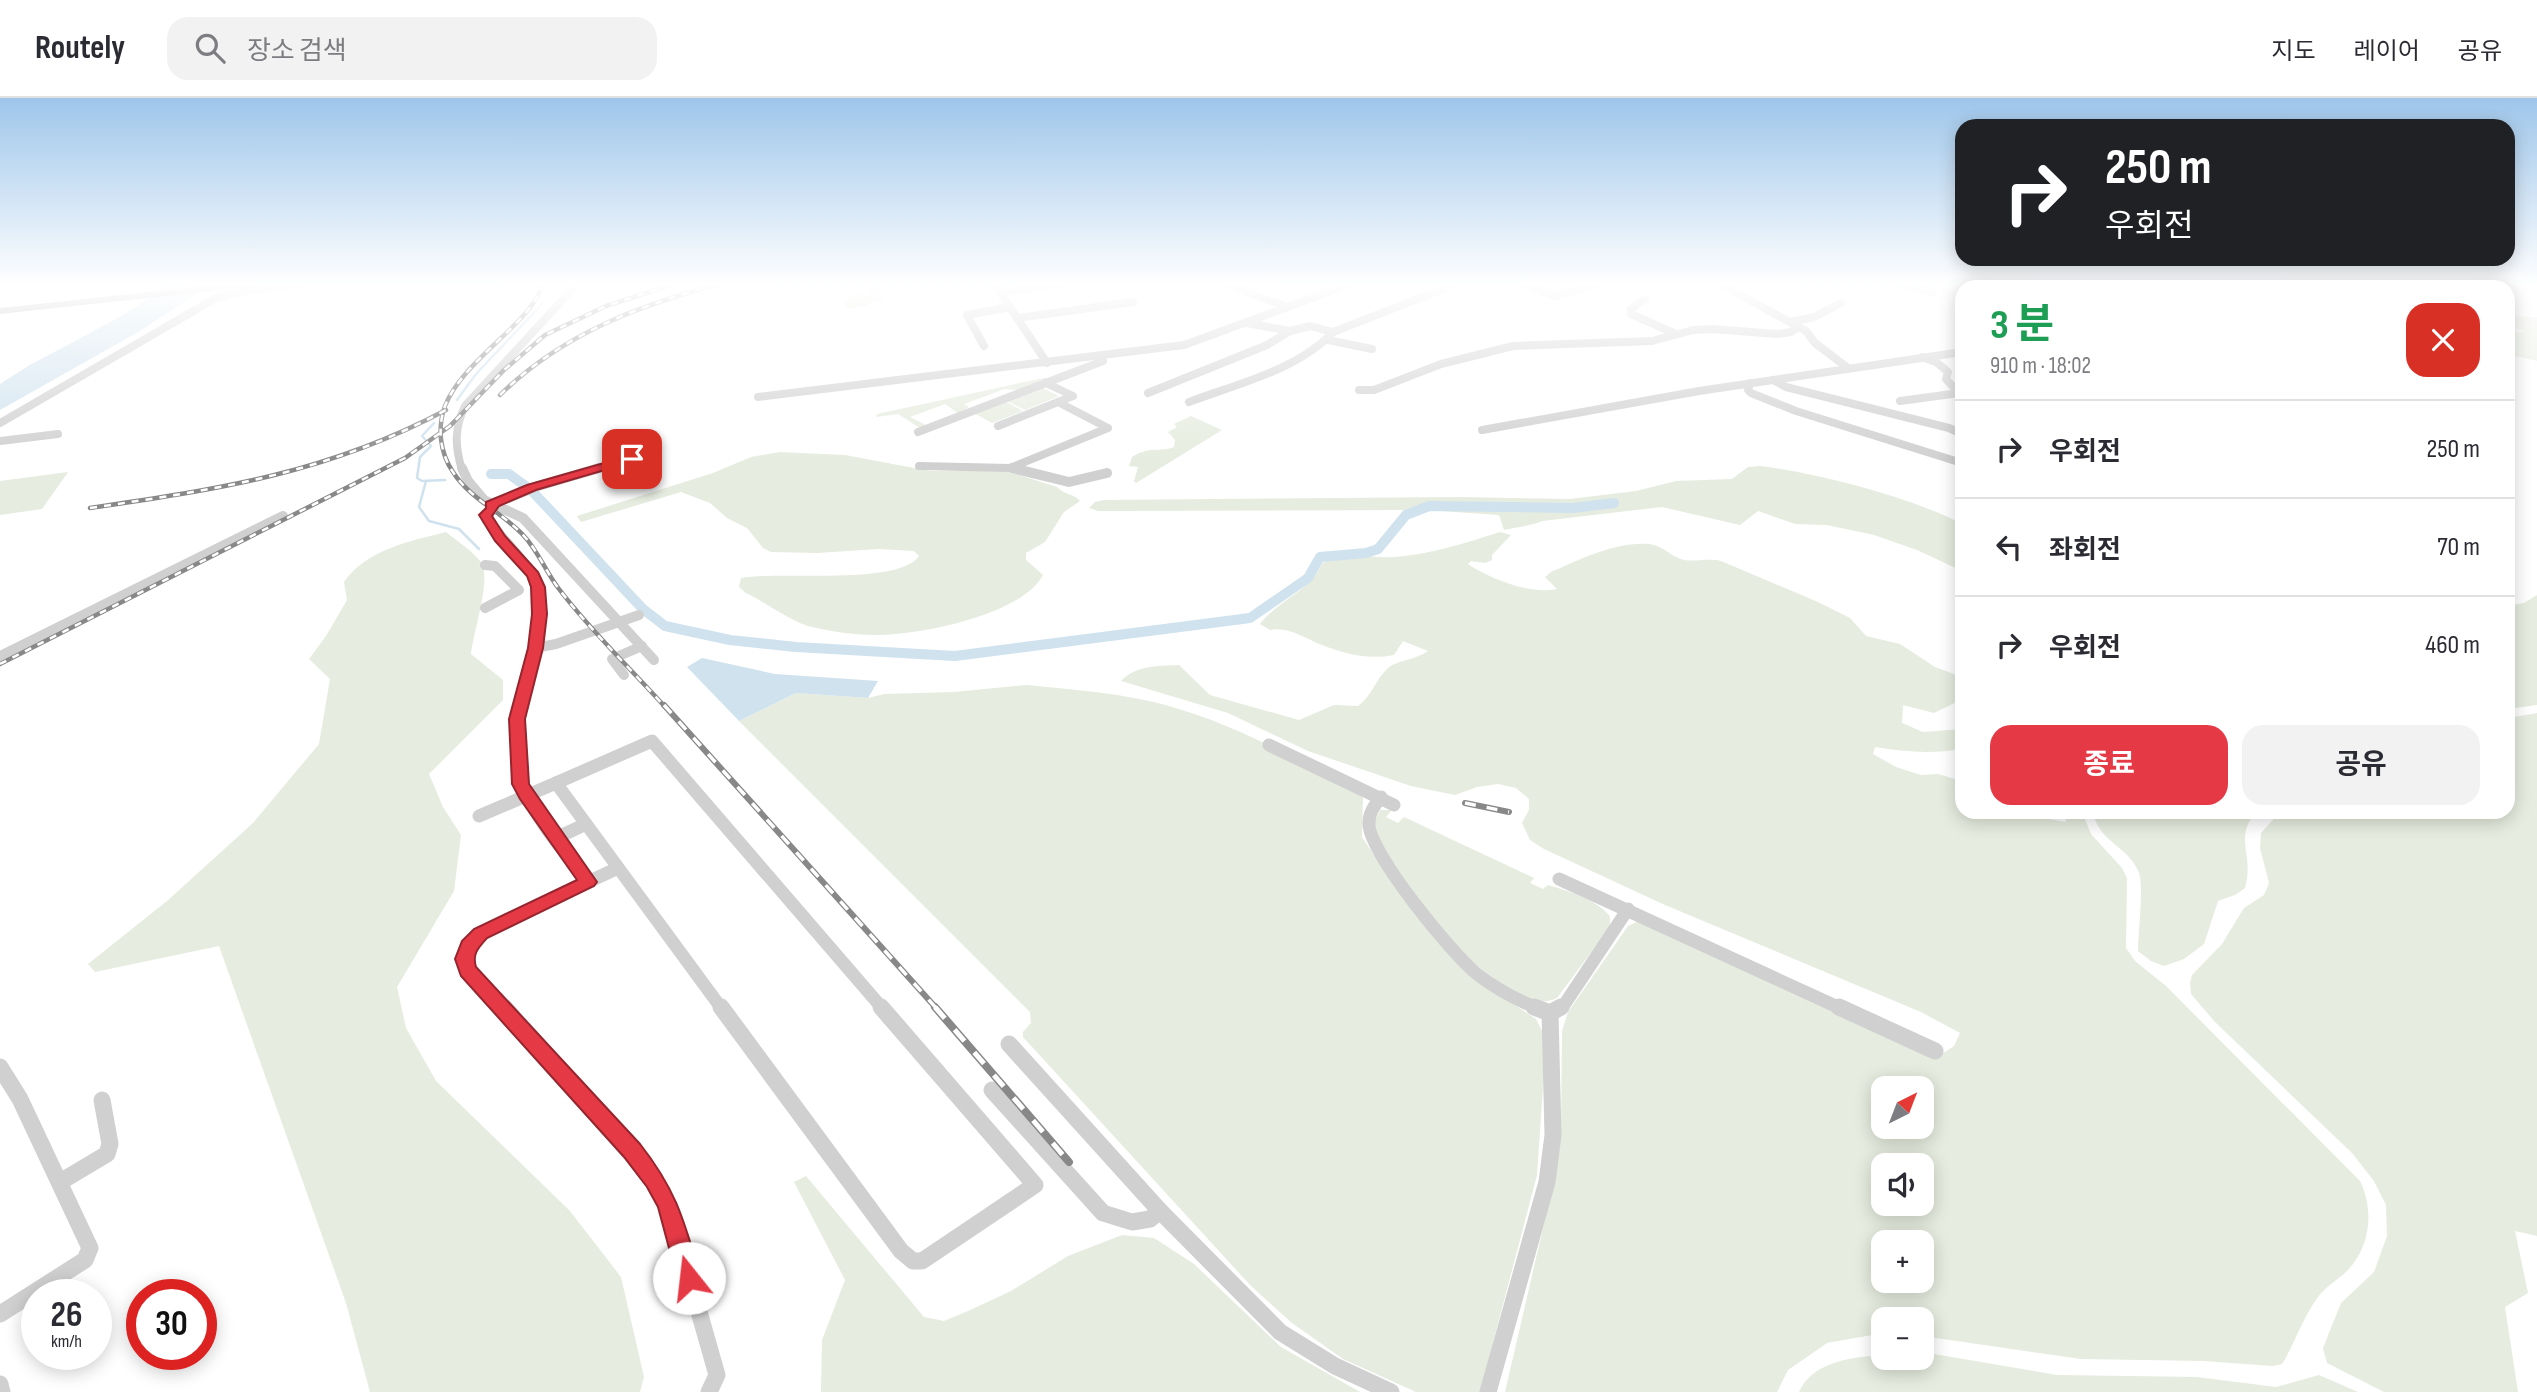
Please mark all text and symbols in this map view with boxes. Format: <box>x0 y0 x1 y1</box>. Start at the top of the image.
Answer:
search box <box>167 17 657 80</box>
text: Routely <box>35 28 125 68</box>
icon: search <box>191 29 229 67</box>
text: 장소 검색 <box>247 36 347 67</box>
text: 지도 <box>2271 37 2316 66</box>
text: 레이어 <box>2354 37 2420 66</box>
text: 공유 <box>2458 37 2502 66</box>
text: 250 m <box>2105 139 2211 198</box>
icon: right <box>1990 147 2081 238</box>
text: 우회전 <box>2105 207 2193 246</box>
text: 3 분 <box>1990 300 2054 351</box>
button: close <box>2406 303 2480 377</box>
text: 910 m · 18:02 <box>1990 352 2091 380</box>
pin <box>602 429 662 489</box>
icon: right <box>1990 430 2028 468</box>
text: 250 m <box>2426 434 2480 465</box>
text: 우회전 <box>2049 437 2121 468</box>
icon: arrive <box>613 440 651 478</box>
icon: left <box>1990 528 2028 566</box>
text: 70 m <box>2437 532 2480 563</box>
text: 좌회전 <box>2049 535 2121 566</box>
icon: right <box>1990 626 2028 664</box>
text: 460 m <box>2425 630 2480 661</box>
text: 우회전 <box>2049 633 2121 664</box>
button: 종료 <box>1990 725 2228 805</box>
button: 공유 <box>2242 725 2480 805</box>
north arrow <box>1871 1076 1934 1139</box>
map controls <box>1871 1076 1934 1370</box>
button: sound <box>1871 1153 1934 1216</box>
button: + <box>1871 1230 1934 1293</box>
position arrow <box>652 1241 726 1315</box>
speed limit sign: 30 <box>126 1279 217 1370</box>
text: 26 <box>51 1294 82 1337</box>
button: − <box>1871 1307 1934 1370</box>
text: km/h <box>51 1331 82 1352</box>

